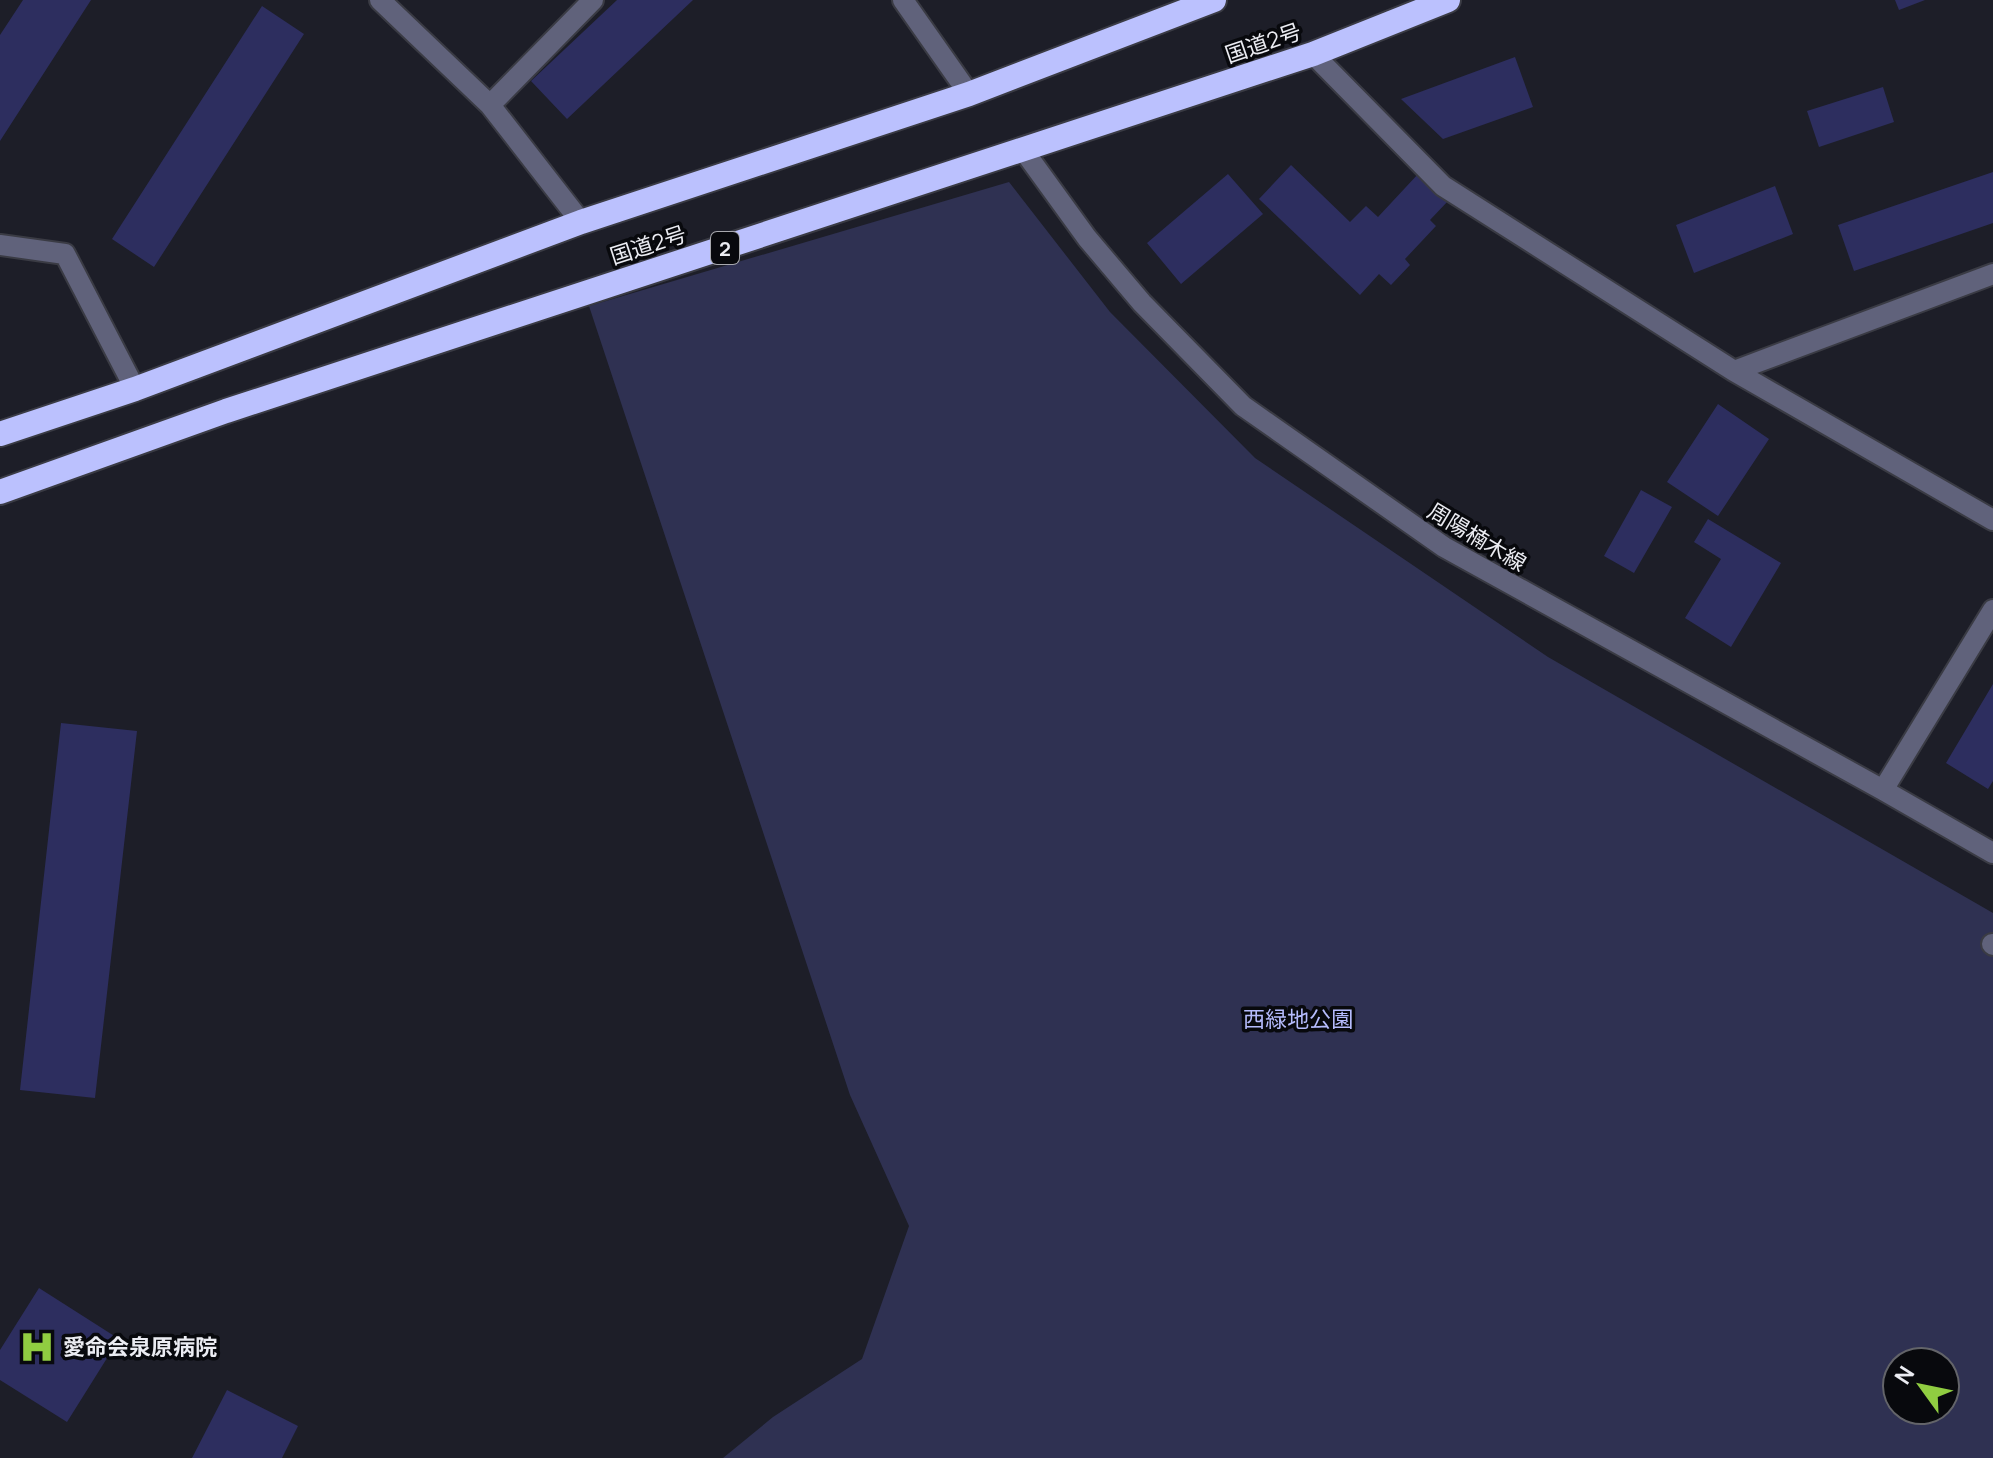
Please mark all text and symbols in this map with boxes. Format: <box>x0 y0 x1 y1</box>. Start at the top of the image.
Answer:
street label: 国道2号 <box>1221 16 1305 70</box>
street label: 国道2号 <box>606 219 690 271</box>
road number: 2 <box>711 232 739 264</box>
street label: 周陽楠木線 <box>1422 496 1532 578</box>
park label: 西緑地公園 <box>1243 1004 1353 1034</box>
hospital icon: 愛命会泉原病院 <box>18 1328 56 1366</box>
place label: 愛命会泉原病院 <box>63 1332 217 1362</box>
north arrow <box>1881 1346 1961 1426</box>
text: N <box>1887 1360 1921 1390</box>

